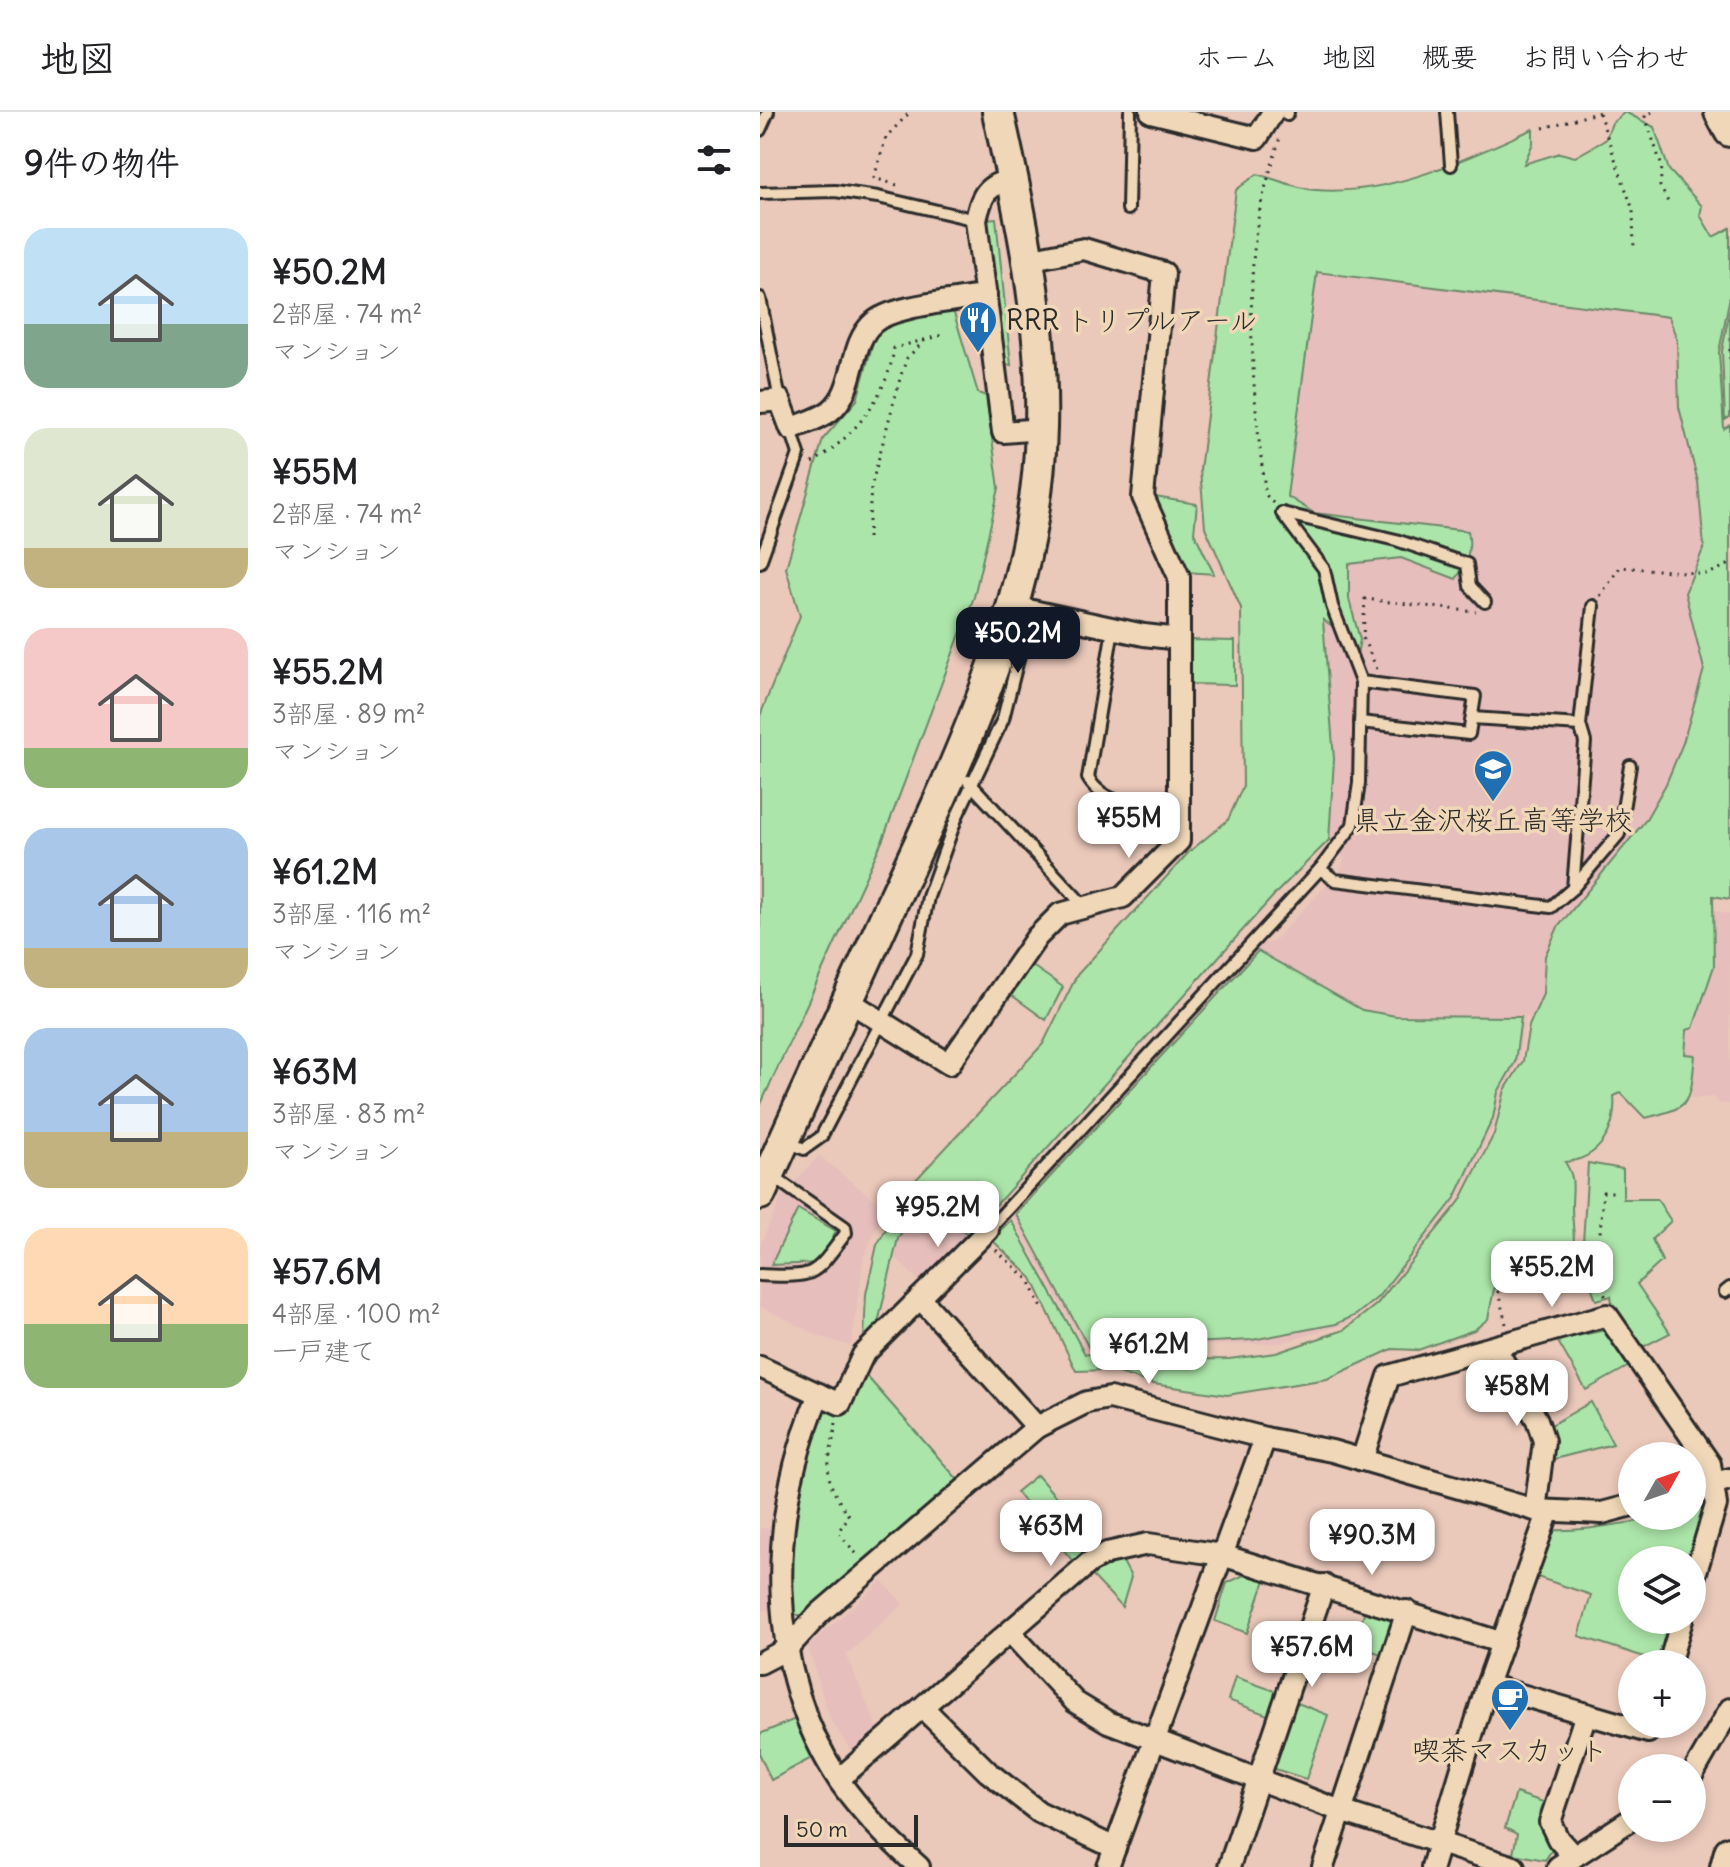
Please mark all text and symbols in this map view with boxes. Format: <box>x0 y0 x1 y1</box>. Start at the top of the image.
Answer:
text: 地図 <box>40 35 116 82</box>
text: ホーム <box>1195 39 1278 75</box>
text: 地図 <box>1322 39 1378 75</box>
text: 概要 <box>1422 39 1478 75</box>
text: お問い合わせ <box>1522 39 1690 75</box>
icon: filters <box>692 138 736 182</box>
text: 9件の物件 <box>24 141 180 184</box>
text: ¥50.2M <box>272 250 387 293</box>
icon: home <box>88 260 184 356</box>
text: 2部屋 · 74 m² <box>272 297 422 330</box>
restaurant icon: RRR トリプルアール <box>957 299 999 354</box>
place label: RRR トリプルアール <box>1006 302 1258 338</box>
text: マンション <box>272 334 401 367</box>
text: ¥55M <box>272 450 359 493</box>
icon: home <box>88 460 184 556</box>
text: 2部屋 · 74 m² <box>272 497 422 530</box>
text: マンション <box>272 534 401 567</box>
pin: ¥50.2M <box>953 607 1083 675</box>
text: ¥50.2M <box>974 616 1062 649</box>
text: ¥55.2M <box>272 650 384 693</box>
icon: home <box>88 660 184 756</box>
text: 3部屋 · 89 m² <box>272 697 426 730</box>
text: マンション <box>272 734 401 767</box>
school or university icon: 県立金沢桜丘高等学校 <box>1472 748 1514 803</box>
pin: ¥55M <box>1082 792 1176 860</box>
text: ¥55M <box>1096 801 1162 834</box>
place label: 県立金沢桜丘高等学校 <box>1353 802 1633 838</box>
text: ¥61.2M <box>272 850 378 893</box>
icon: home <box>88 860 184 956</box>
text: 3部屋 · 116 m² <box>272 897 431 930</box>
text: マンション <box>272 934 401 967</box>
text: ¥63M <box>272 1050 358 1093</box>
icon: home <box>88 1060 184 1156</box>
text: 3部屋 · 83 m² <box>272 1097 425 1130</box>
text: マンション <box>272 1134 401 1167</box>
pin: ¥95.2M <box>873 1181 1003 1249</box>
text: ¥95.2M <box>895 1190 981 1223</box>
pin: ¥55.2M <box>1487 1241 1617 1309</box>
text: ¥57.6M <box>272 1250 382 1293</box>
text: ¥55.2M <box>1509 1250 1595 1283</box>
icon: home <box>88 1260 184 1356</box>
text: 4部屋 · 100 m² <box>272 1297 440 1330</box>
pin: ¥61.2M <box>1084 1318 1214 1386</box>
text: ¥61.2M <box>1108 1327 1190 1360</box>
text: 一戸建て <box>272 1334 376 1367</box>
pin: ¥58M <box>1470 1360 1564 1428</box>
text: ¥58M <box>1484 1369 1550 1402</box>
north arrow <box>1618 1442 1706 1530</box>
map controls <box>1618 1442 1706 1842</box>
pin: ¥63M <box>1004 1500 1098 1568</box>
text: ¥63M <box>1018 1509 1084 1542</box>
pin: ¥90.3M <box>1307 1509 1437 1577</box>
text: ¥90.3M <box>1328 1518 1416 1551</box>
button: layers <box>1618 1546 1706 1634</box>
pin: ¥57.6M <box>1247 1621 1377 1689</box>
text: ¥57.6M <box>1270 1630 1354 1663</box>
button: + <box>1618 1650 1706 1738</box>
cafe icon: 喫茶マスカット <box>1489 1677 1531 1732</box>
place label: 喫茶マスカット <box>1412 1732 1608 1768</box>
button: − <box>1618 1754 1706 1842</box>
scale bar <box>784 1811 918 1847</box>
text: 50 m <box>796 1815 848 1843</box>

